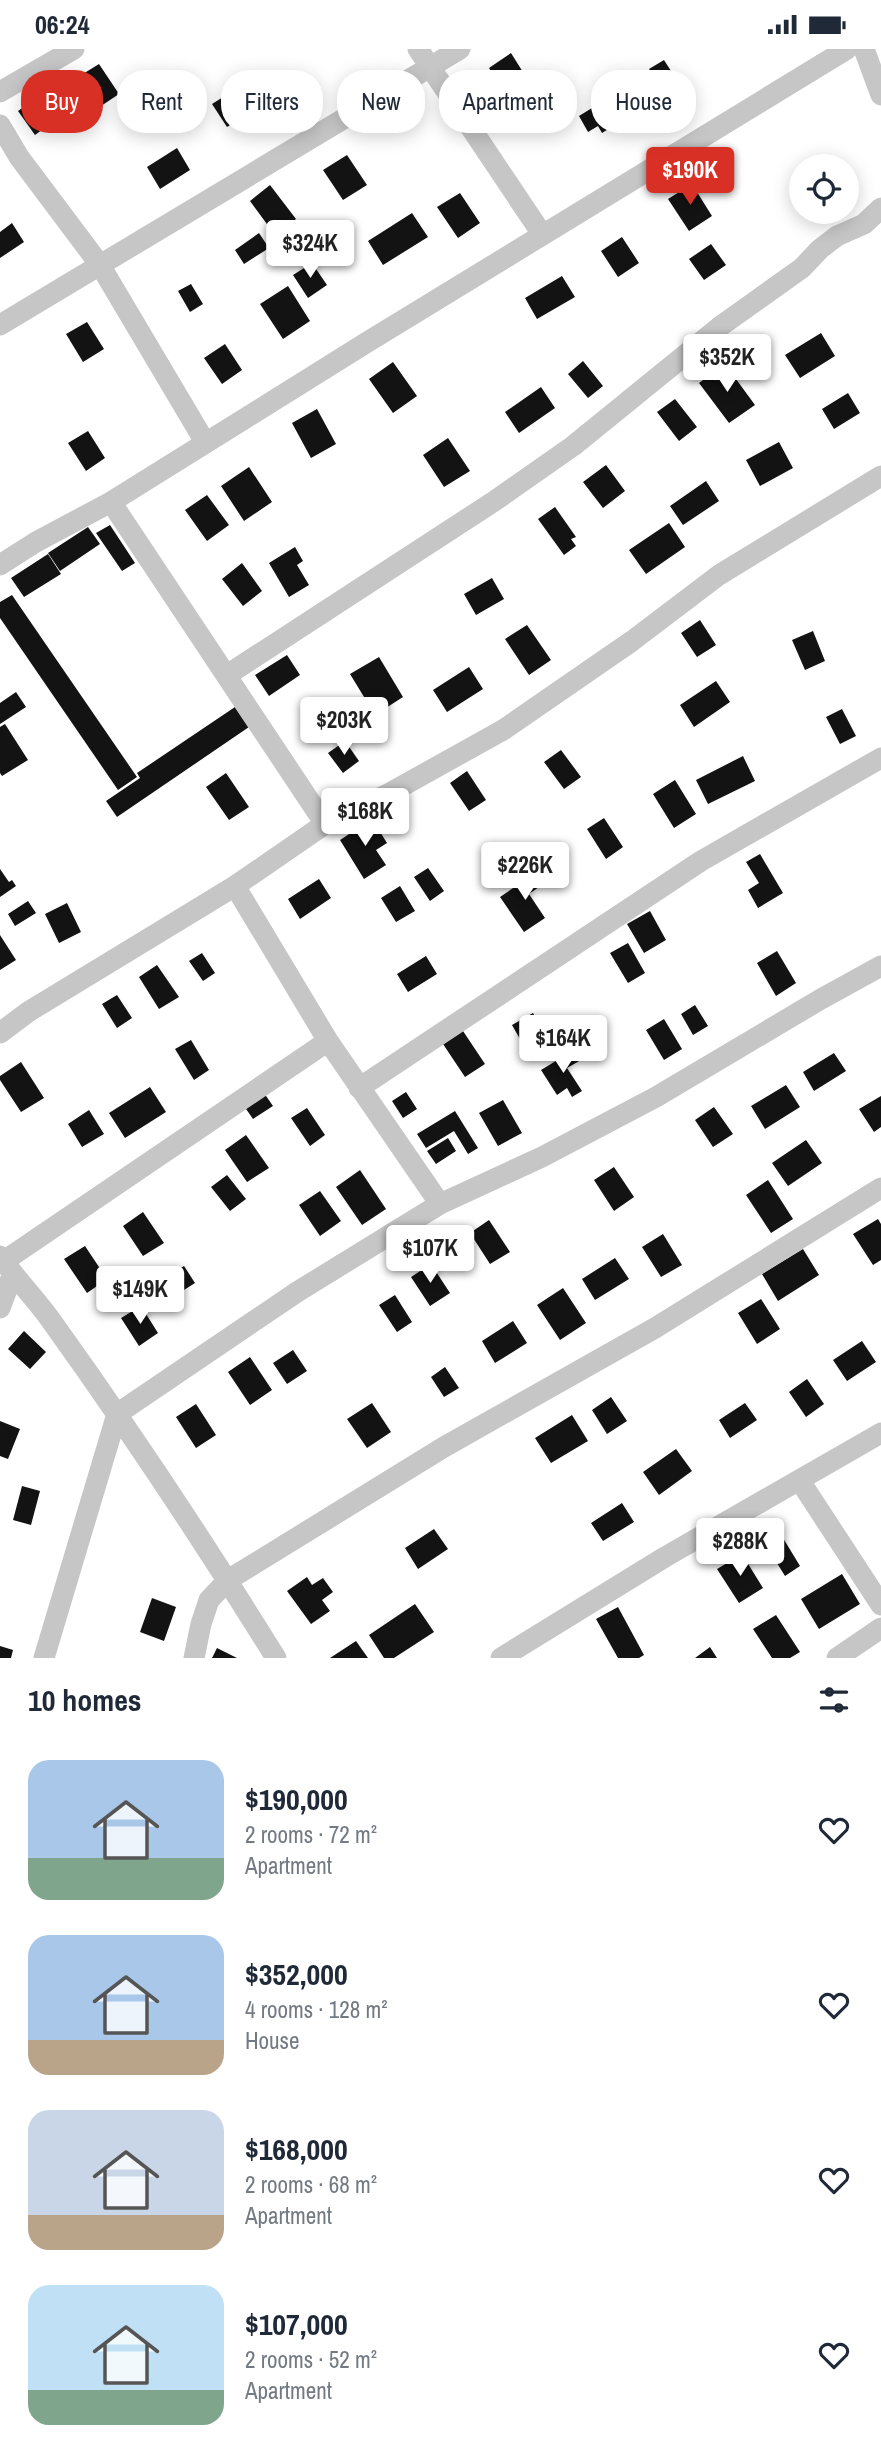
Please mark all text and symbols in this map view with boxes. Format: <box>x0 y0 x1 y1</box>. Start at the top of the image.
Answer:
text: 06:24 <box>35 7 90 42</box>
chip: Buy <box>21 70 103 133</box>
chip: Rent <box>117 70 207 133</box>
chip: Filters <box>221 70 323 133</box>
chip: New <box>337 70 425 133</box>
chip: Apartment <box>439 70 577 133</box>
chip: House <box>591 70 696 133</box>
pin: $190K <box>641 148 739 207</box>
text: $190K <box>662 154 718 185</box>
map controls <box>789 154 859 224</box>
button: locate <box>789 154 859 224</box>
pin: $324K <box>261 221 359 280</box>
text: $324K <box>282 227 338 258</box>
pin: $352K <box>678 335 776 394</box>
text: $352K <box>699 341 755 372</box>
pin: $203K <box>295 697 393 757</box>
text: $203K <box>316 704 372 735</box>
pin: $168K <box>316 789 414 848</box>
text: $168K <box>337 795 393 826</box>
pin: $226K <box>476 843 574 902</box>
text: $226K <box>497 849 553 880</box>
pin: $164K <box>514 1016 612 1075</box>
text: $164K <box>535 1022 591 1053</box>
pin: $107K <box>381 1225 479 1285</box>
text: $107K <box>402 1232 458 1263</box>
pin: $149K <box>91 1267 189 1326</box>
text: $149K <box>112 1273 168 1304</box>
pin: $288K <box>691 1519 789 1578</box>
text: $288K <box>712 1525 768 1556</box>
text: 10 homes <box>28 1680 142 1720</box>
icon: filters <box>815 1681 853 1719</box>
text: $190,000 <box>245 1779 348 1819</box>
icon: home <box>84 1788 168 1872</box>
icon: heart <box>815 1811 853 1849</box>
text: 2 rooms · 72 m² <box>245 1819 377 1850</box>
text: Apartment <box>245 1850 332 1881</box>
text: $352,000 <box>245 1954 348 1994</box>
icon: home <box>84 1963 168 2047</box>
icon: heart <box>815 1986 853 2024</box>
text: 4 rooms · 128 m² <box>245 1994 388 2025</box>
text: House <box>245 2025 300 2056</box>
text: $168,000 <box>245 2129 348 2169</box>
icon: home <box>84 2138 168 2222</box>
icon: heart <box>815 2161 853 2199</box>
text: 2 rooms · 68 m² <box>245 2169 377 2200</box>
text: Apartment <box>245 2200 332 2231</box>
text: $107,000 <box>245 2304 348 2344</box>
icon: home <box>84 2313 168 2397</box>
icon: heart <box>815 2336 853 2374</box>
text: 2 rooms · 52 m² <box>245 2344 377 2375</box>
text: Apartment <box>245 2375 332 2406</box>

